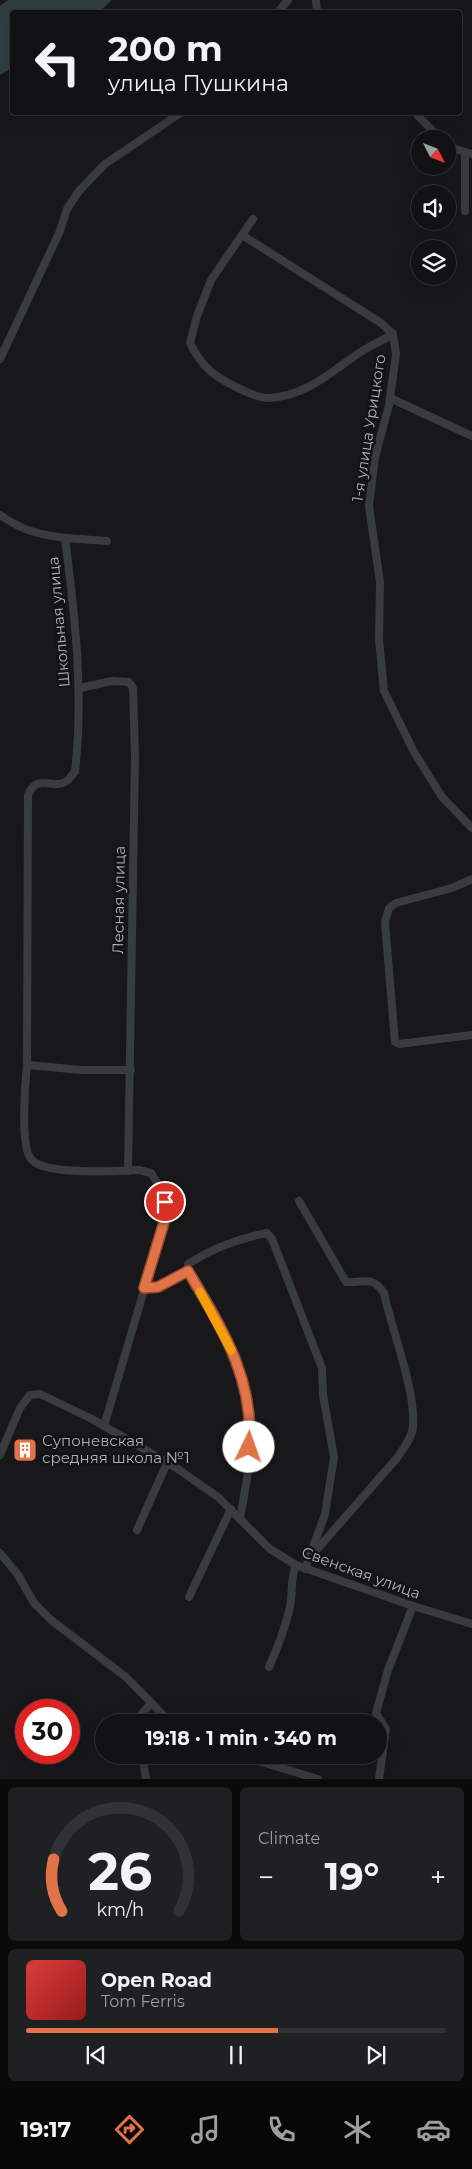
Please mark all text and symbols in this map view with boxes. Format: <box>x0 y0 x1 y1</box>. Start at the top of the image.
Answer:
text: 200 m <box>108 27 223 70</box>
icon: left <box>25 30 90 95</box>
text: улица Пушкина <box>108 70 289 97</box>
north arrow <box>411 130 456 175</box>
map controls <box>411 130 456 285</box>
button: sound <box>411 185 456 230</box>
button: layers <box>411 240 456 285</box>
street label: 1-я улица Урицкого <box>347 353 390 503</box>
street label: Школьная улица <box>43 556 74 688</box>
street label: Лесная улица <box>108 846 129 954</box>
pin <box>144 1181 186 1223</box>
icon: arrive <box>151 1188 179 1216</box>
position arrow <box>222 1420 274 1472</box>
place label: Супоневская средняя школа №1 <box>42 1431 190 1467</box>
building icon: Супоневская средняя школа №1 <box>12 1437 38 1463</box>
street label: Свенская улица <box>299 1542 423 1603</box>
speed limit sign: 30 <box>15 1699 80 1764</box>
text: 19:18 · 1 min · 340 m <box>145 1727 337 1750</box>
text: Climate <box>258 1829 320 1848</box>
text: 26 <box>88 1840 152 1903</box>
text: 19° <box>325 1853 380 1900</box>
text: − <box>258 1860 274 1894</box>
text: + <box>430 1860 446 1894</box>
text: km/h <box>96 1899 144 1920</box>
text: Open Road <box>101 1969 212 1992</box>
text: Tom Ferris <box>101 1992 185 2011</box>
icon: previous <box>82 2041 110 2069</box>
icon: pause <box>222 2041 250 2069</box>
icon: next <box>362 2041 390 2069</box>
icon: directions <box>112 2112 147 2147</box>
icon: music <box>188 2112 223 2147</box>
icon: phone <box>264 2112 299 2147</box>
icon: climate <box>340 2112 375 2147</box>
icon: car <box>416 2112 451 2147</box>
text: 19:17 <box>21 2116 71 2143</box>

